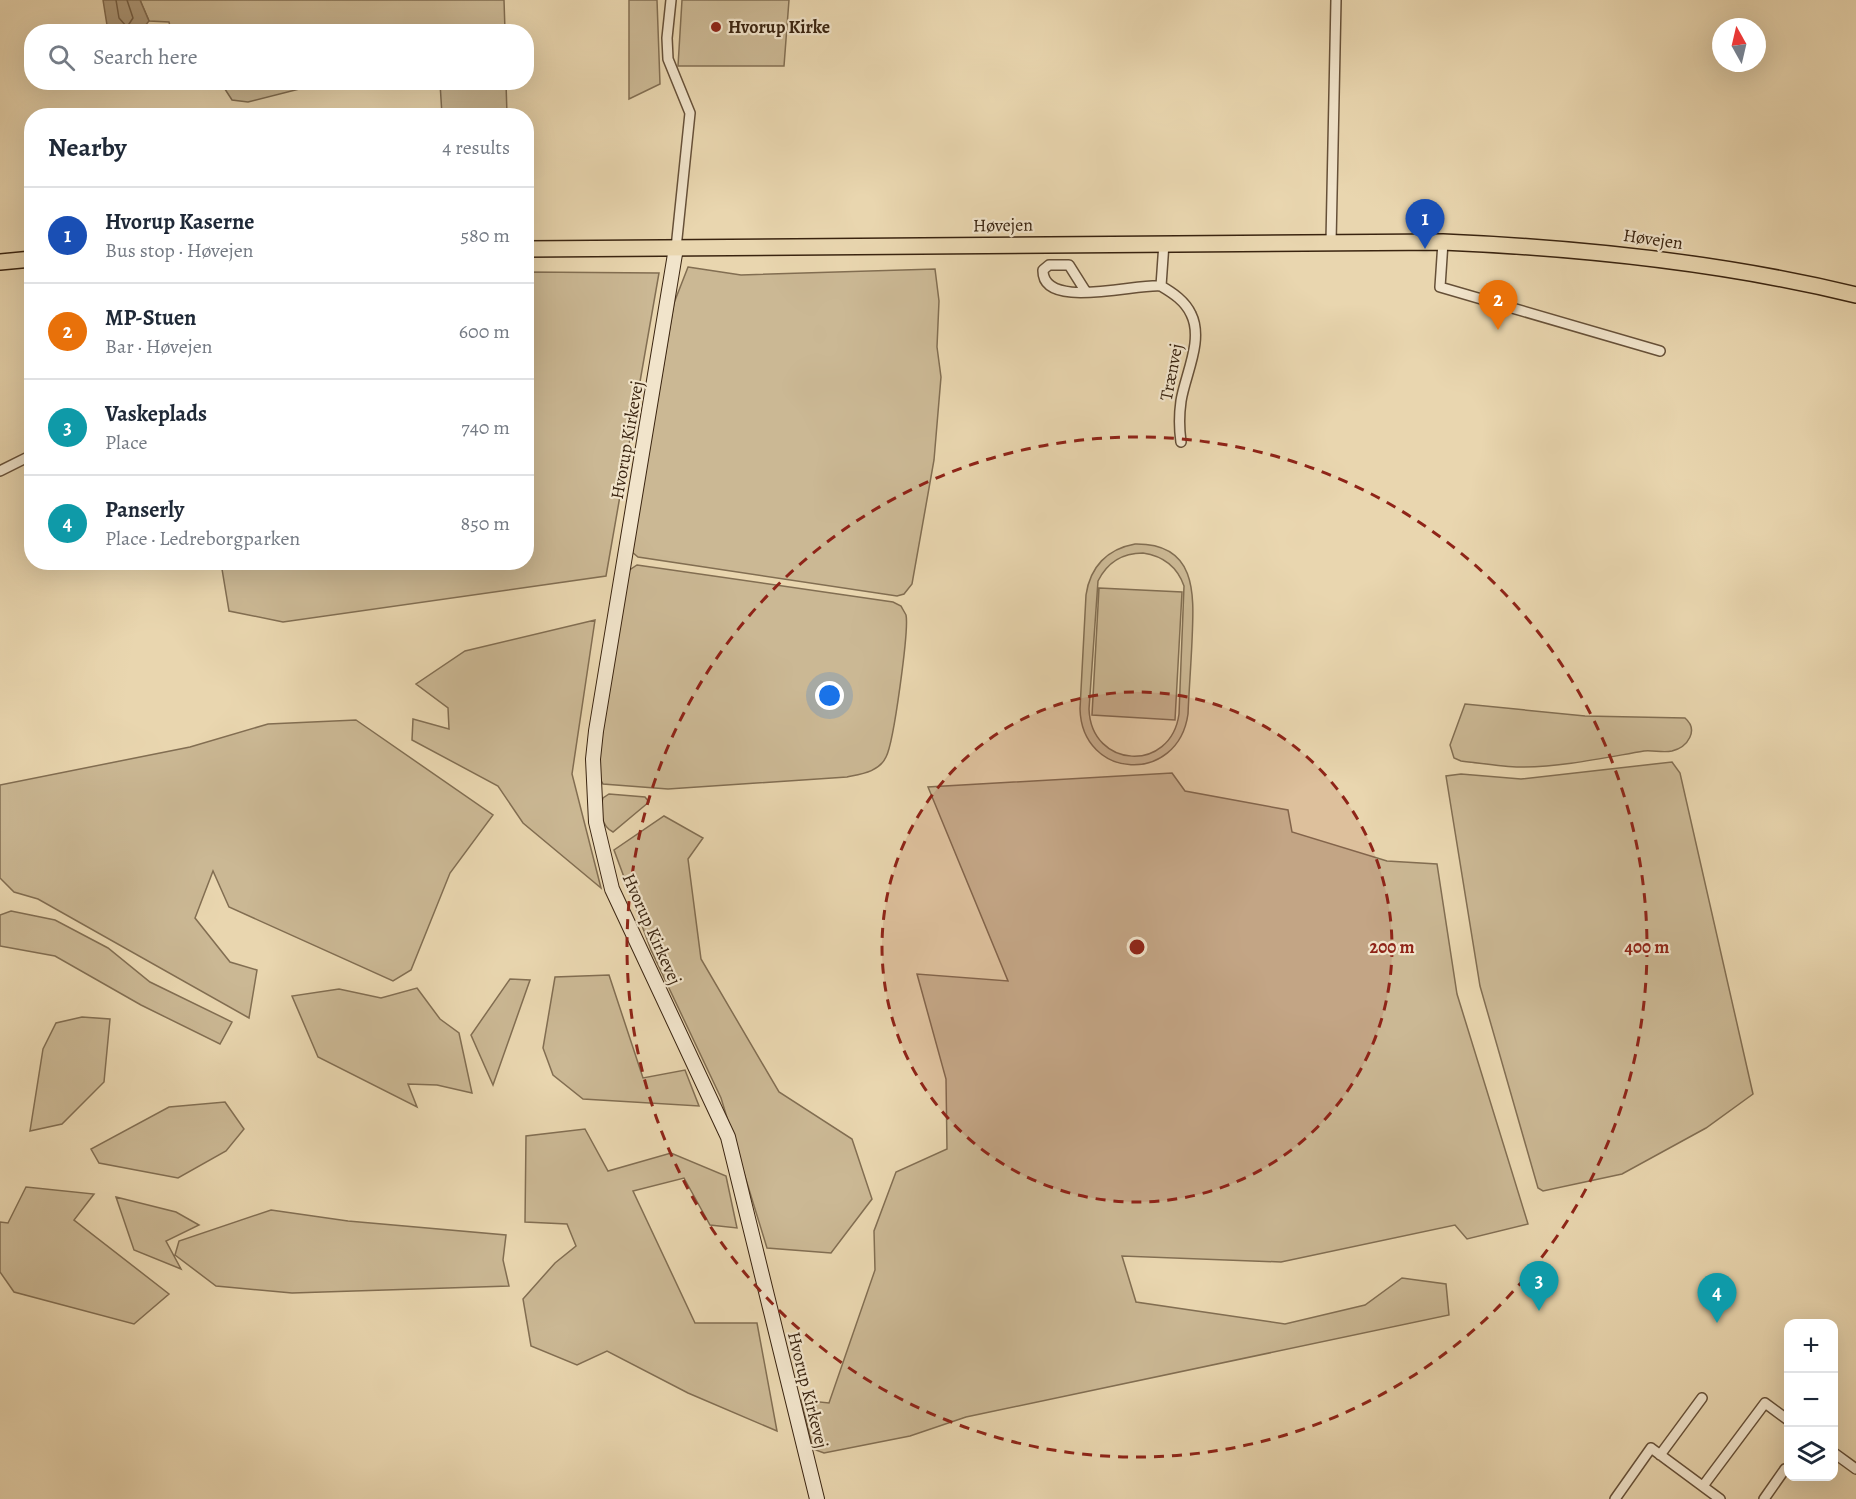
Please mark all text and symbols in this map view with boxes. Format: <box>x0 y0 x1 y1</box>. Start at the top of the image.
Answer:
place label: Hvorup Kirke <box>728 15 830 39</box>
north arrow <box>1712 18 1766 72</box>
marker: Hvorup Kirke <box>709 20 723 34</box>
search box <box>24 24 534 90</box>
icon: search <box>45 41 78 74</box>
text: Search here <box>93 42 198 72</box>
text: Nearby <box>48 130 127 165</box>
text: 4 results <box>442 134 510 161</box>
pin: 1 <box>1406 200 1444 249</box>
text: Hvorup Kaserne <box>105 207 254 237</box>
street label: Høvejen <box>973 212 1033 238</box>
text: 1 <box>64 222 71 249</box>
text: 580 m <box>460 222 510 249</box>
street label: Høvejen <box>1622 223 1685 255</box>
text: Bus stop · Høvejen <box>105 237 254 264</box>
pin: 2 <box>1478 280 1518 330</box>
text: MP-Stuen <box>105 303 196 333</box>
text: 2 <box>63 318 72 345</box>
text: 600 m <box>459 318 510 345</box>
text: Bar · Høvejen <box>105 333 213 360</box>
street label: Trænvej <box>1154 341 1188 403</box>
street label: Hvorup Kirkevej <box>605 379 649 501</box>
text: Vaskeplads <box>105 399 207 429</box>
text: 3 <box>63 414 72 441</box>
text: 740 m <box>461 414 510 441</box>
text: Place <box>105 429 147 456</box>
text: Panserly <box>105 495 184 525</box>
text: 4 <box>63 510 72 537</box>
text: 850 m <box>460 510 510 537</box>
text: Place · Ledreborgparken <box>105 525 300 552</box>
your location <box>815 681 844 710</box>
street label: Hvorup Kirkevej <box>617 869 687 989</box>
text: 200 m <box>1369 935 1415 959</box>
text: 400 m <box>1625 935 1669 959</box>
centre of rings <box>1127 937 1147 957</box>
pin: 3 <box>1520 1262 1558 1311</box>
pin: 4 <box>1698 1274 1736 1323</box>
map controls <box>1784 1319 1838 1481</box>
button: + <box>1784 1319 1838 1373</box>
street label: Hvorup Kirkevej <box>782 1329 834 1451</box>
button: − <box>1784 1373 1838 1427</box>
button: layers <box>1784 1427 1838 1481</box>

